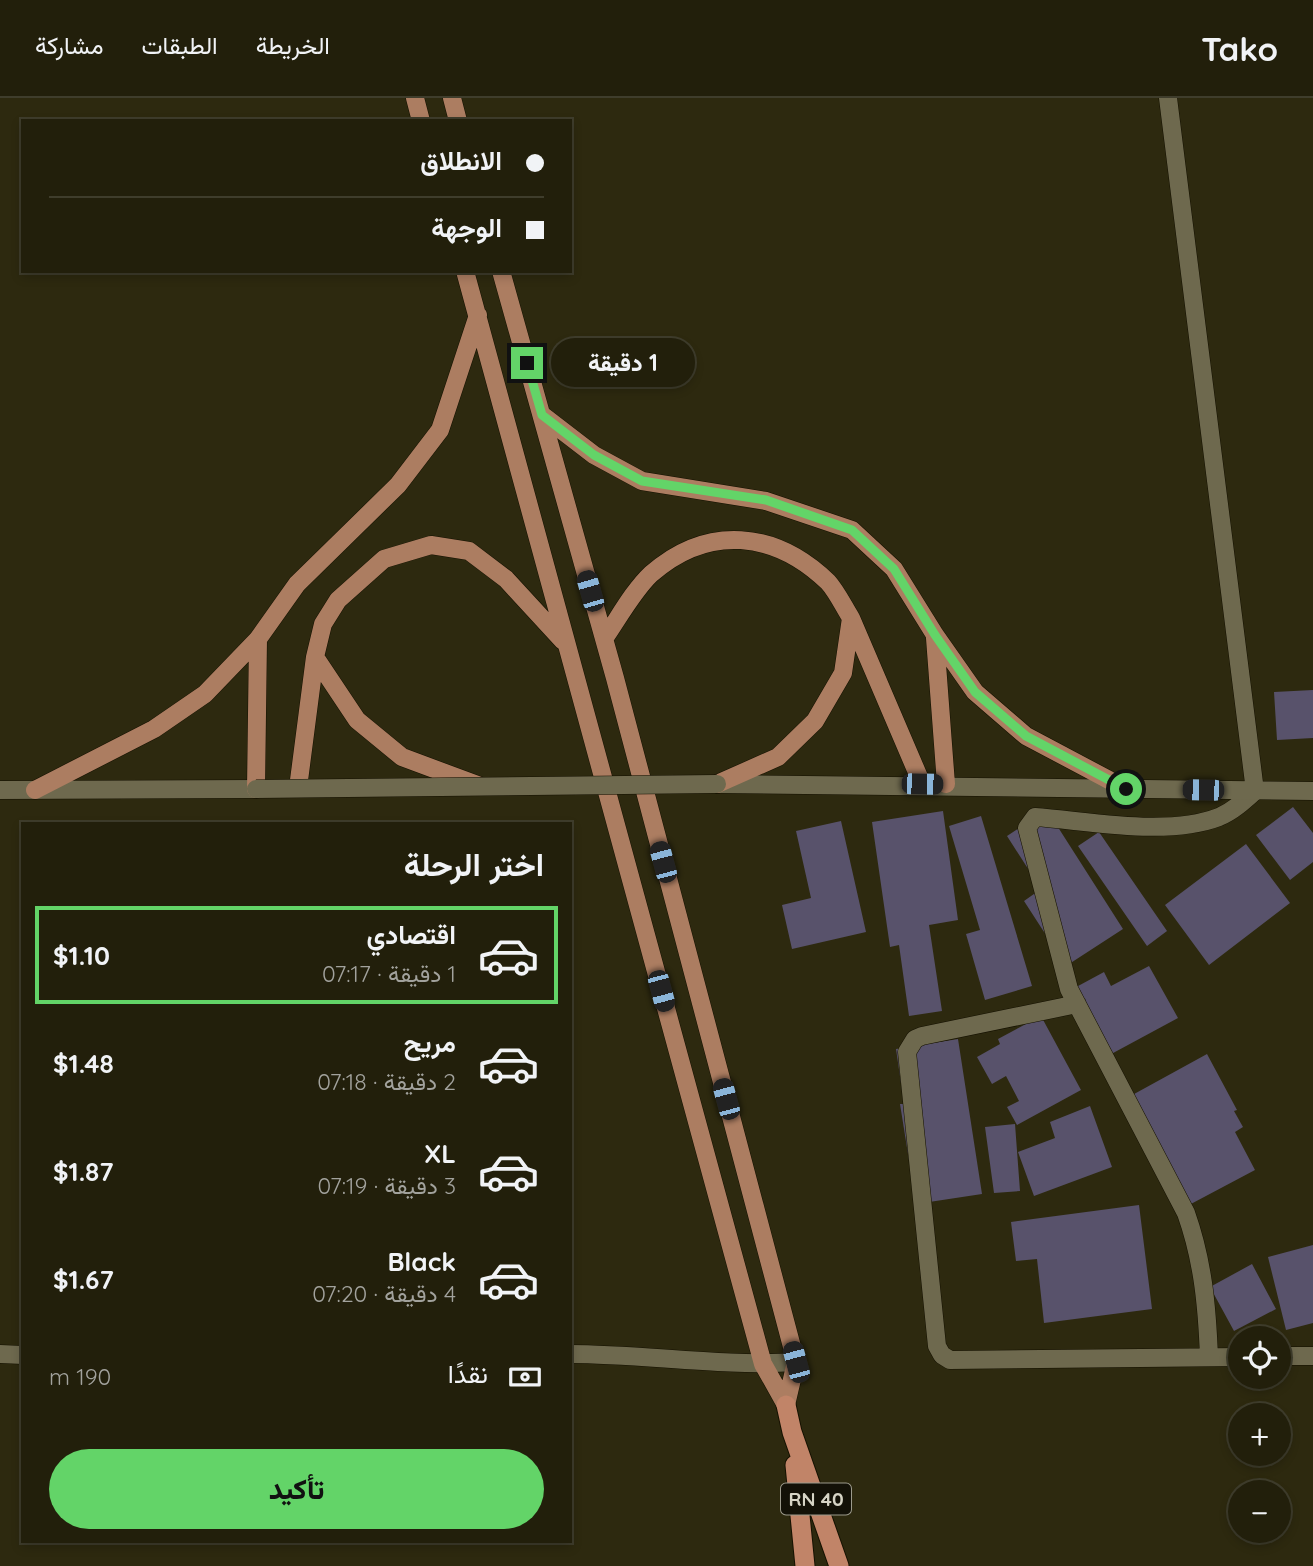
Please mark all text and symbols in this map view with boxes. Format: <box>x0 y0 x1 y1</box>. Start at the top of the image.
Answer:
text: Tako <box>1201 28 1278 69</box>
text: مشاركة <box>35 30 103 60</box>
text: الطبقات <box>141 30 218 60</box>
text: الخريطة <box>256 30 330 60</box>
text: الانطلاق <box>420 144 502 177</box>
text: الوجهة <box>431 211 502 244</box>
callout: 1 دقيقة <box>552 338 695 388</box>
route end <box>511 347 543 379</box>
text: 1 دقيقة <box>588 348 658 377</box>
car <box>575 568 606 614</box>
car <box>901 773 944 795</box>
route start <box>1110 773 1142 805</box>
car <box>1182 779 1225 801</box>
car <box>648 839 679 885</box>
text: اختر الرحلة <box>404 844 544 884</box>
text: اقتصادي <box>367 918 456 951</box>
icon: car <box>477 924 540 987</box>
text: $1.10 <box>53 939 110 972</box>
text: 1 دقيقة · 07:17 <box>322 959 456 988</box>
car <box>646 968 677 1014</box>
text: مريح <box>404 1026 456 1059</box>
icon: car <box>477 1032 540 1095</box>
text: $1.48 <box>53 1047 114 1080</box>
text: 2 دقيقة · 07:18 <box>317 1067 456 1096</box>
car <box>711 1076 742 1122</box>
text: XL <box>424 1137 456 1170</box>
icon: car <box>477 1140 540 1203</box>
text: $1.87 <box>53 1155 114 1188</box>
text: 3 دقيقة · 07:19 <box>318 1171 456 1200</box>
text: Black <box>387 1245 456 1278</box>
icon: car <box>477 1248 540 1311</box>
text: $1.67 <box>53 1263 114 1296</box>
text: 4 دقيقة · 07:20 <box>312 1279 456 1308</box>
map controls <box>1228 1326 1291 1543</box>
button: locate <box>1228 1326 1291 1389</box>
car <box>781 1339 812 1385</box>
text: نقدًا <box>448 1357 488 1390</box>
icon: cash <box>506 1358 544 1396</box>
text: 190 m <box>49 1362 111 1391</box>
button: + <box>1228 1403 1291 1466</box>
button: تأكيد <box>49 1449 544 1529</box>
button: − <box>1228 1480 1291 1543</box>
road number: RN 40 <box>781 1484 851 1514</box>

